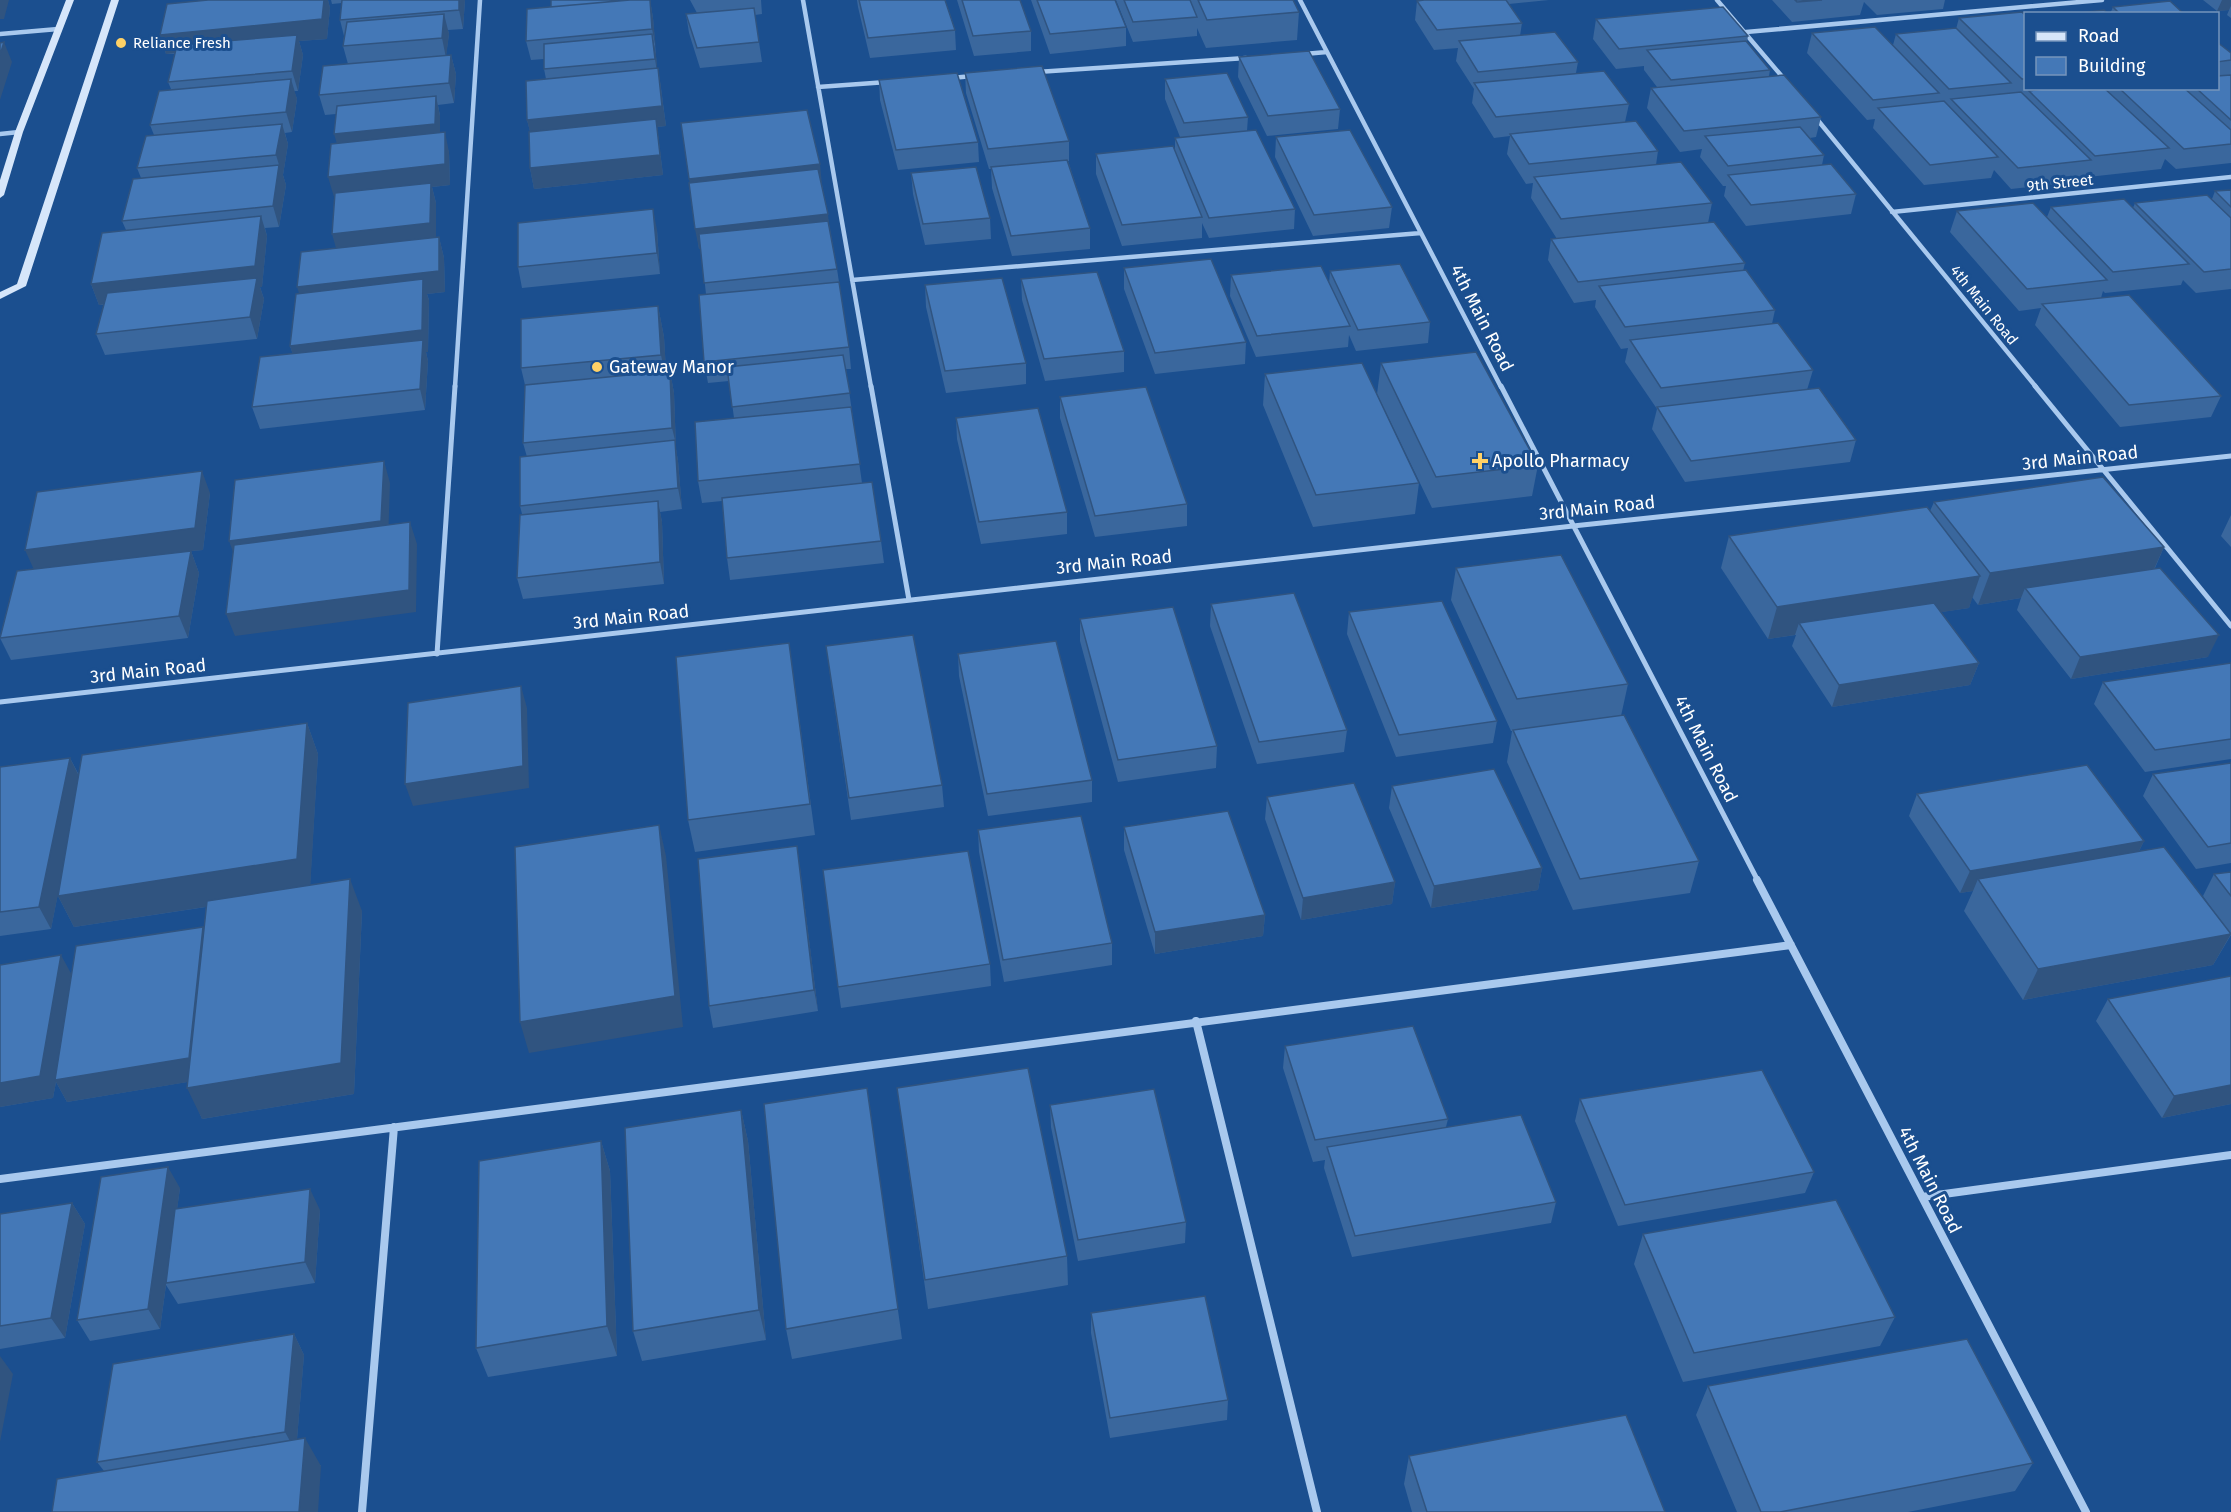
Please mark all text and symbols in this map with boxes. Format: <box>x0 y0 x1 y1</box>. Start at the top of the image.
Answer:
legend <box>2024 12 2219 90</box>
text: Road <box>2078 25 2120 47</box>
place label: Reliance Fresh <box>133 34 231 52</box>
marker: Reliance Fresh <box>114 36 128 50</box>
text: Building <box>2078 55 2146 77</box>
street label: 9th Street <box>2026 171 2095 195</box>
street label: 4th Main Road <box>1446 261 1518 375</box>
street label: 4th Main Road <box>1946 261 2022 349</box>
place label: Gateway Manor <box>609 356 734 378</box>
marker: Gateway Manor <box>590 360 604 374</box>
street label: 3rd Main Road <box>2021 441 2139 475</box>
place label: Apollo Pharmacy <box>1492 450 1629 472</box>
marker: Apollo Pharmacy <box>1473 454 1487 468</box>
street label: 3rd Main Road <box>1538 491 1656 525</box>
street label: 3rd Main Road <box>1055 545 1173 579</box>
street label: 3rd Main Road <box>572 600 690 634</box>
street label: 3rd Main Road <box>89 654 207 688</box>
street label: 4th Main Road <box>1670 692 1742 806</box>
street label: 4th Main Road <box>1894 1123 1966 1237</box>

